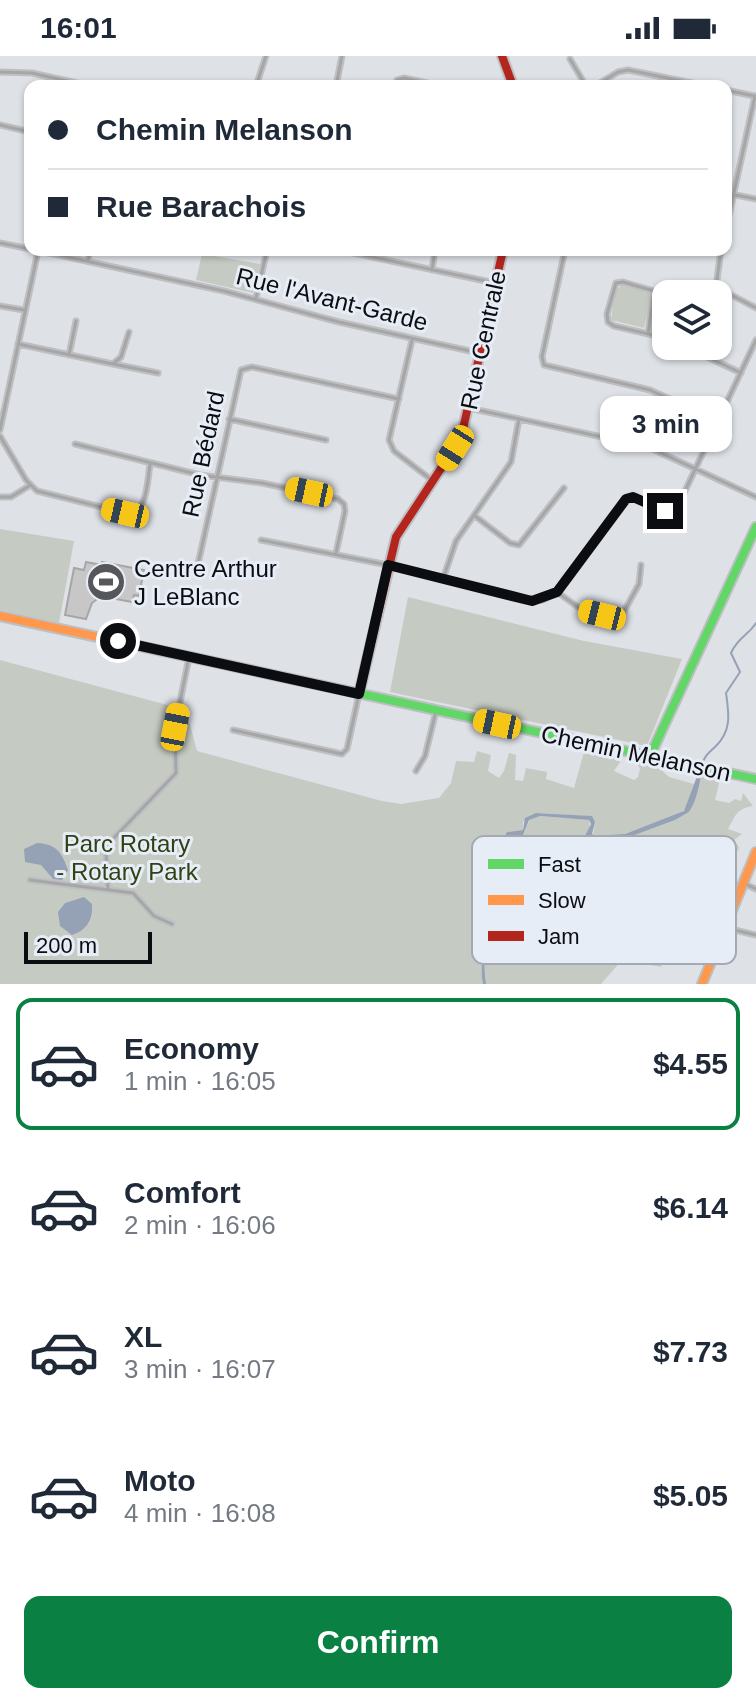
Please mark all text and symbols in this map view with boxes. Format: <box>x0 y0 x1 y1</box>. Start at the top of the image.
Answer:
text: 16:01 <box>40 11 117 44</box>
text: Chemin Melanson <box>96 113 353 146</box>
text: Rue Barachois <box>96 190 306 223</box>
street label: Rue l'Avant-Garde <box>234 262 430 336</box>
street label: Rue Centrale <box>455 268 511 412</box>
map controls <box>652 280 732 360</box>
button: layers <box>652 280 732 360</box>
street label: Rue Bédard <box>176 389 230 519</box>
callout: 3 min <box>599 395 731 451</box>
text: 3 min <box>632 409 700 439</box>
car <box>432 421 478 475</box>
car <box>283 475 335 509</box>
route end <box>647 493 683 529</box>
car <box>99 496 151 530</box>
place label: Centre Arthur J LeBlanc <box>134 555 277 610</box>
sports icon: Centre Arthur J LeBlanc <box>85 561 127 603</box>
car <box>576 598 628 632</box>
route start <box>100 623 136 659</box>
car <box>159 701 191 753</box>
car <box>471 707 523 741</box>
street label: Chemin Melanson <box>539 720 733 786</box>
park label: Parc Rotary - Rotary Park <box>56 830 199 885</box>
legend <box>472 836 736 964</box>
text: Fast <box>538 852 581 877</box>
text: Slow <box>538 888 586 913</box>
text: Jam <box>538 924 580 949</box>
scale bar <box>24 928 152 964</box>
text: 200 m <box>36 933 97 958</box>
icon: car <box>28 1028 100 1100</box>
text: Economy <box>124 1032 259 1065</box>
text: $4.55 <box>653 1047 728 1080</box>
text: 1 min · 16:05 <box>124 1066 276 1096</box>
icon: car <box>28 1172 100 1244</box>
text: Comfort <box>124 1176 241 1209</box>
text: $6.14 <box>653 1191 728 1224</box>
text: 2 min · 16:06 <box>124 1210 276 1240</box>
icon: car <box>28 1316 100 1388</box>
text: XL <box>124 1320 162 1353</box>
text: $7.73 <box>653 1335 728 1368</box>
text: 3 min · 16:07 <box>124 1354 276 1384</box>
icon: car <box>28 1460 100 1532</box>
text: Moto <box>124 1464 196 1497</box>
text: $5.05 <box>653 1479 728 1512</box>
text: 4 min · 16:08 <box>124 1498 276 1528</box>
button: Confirm <box>24 1596 732 1688</box>

